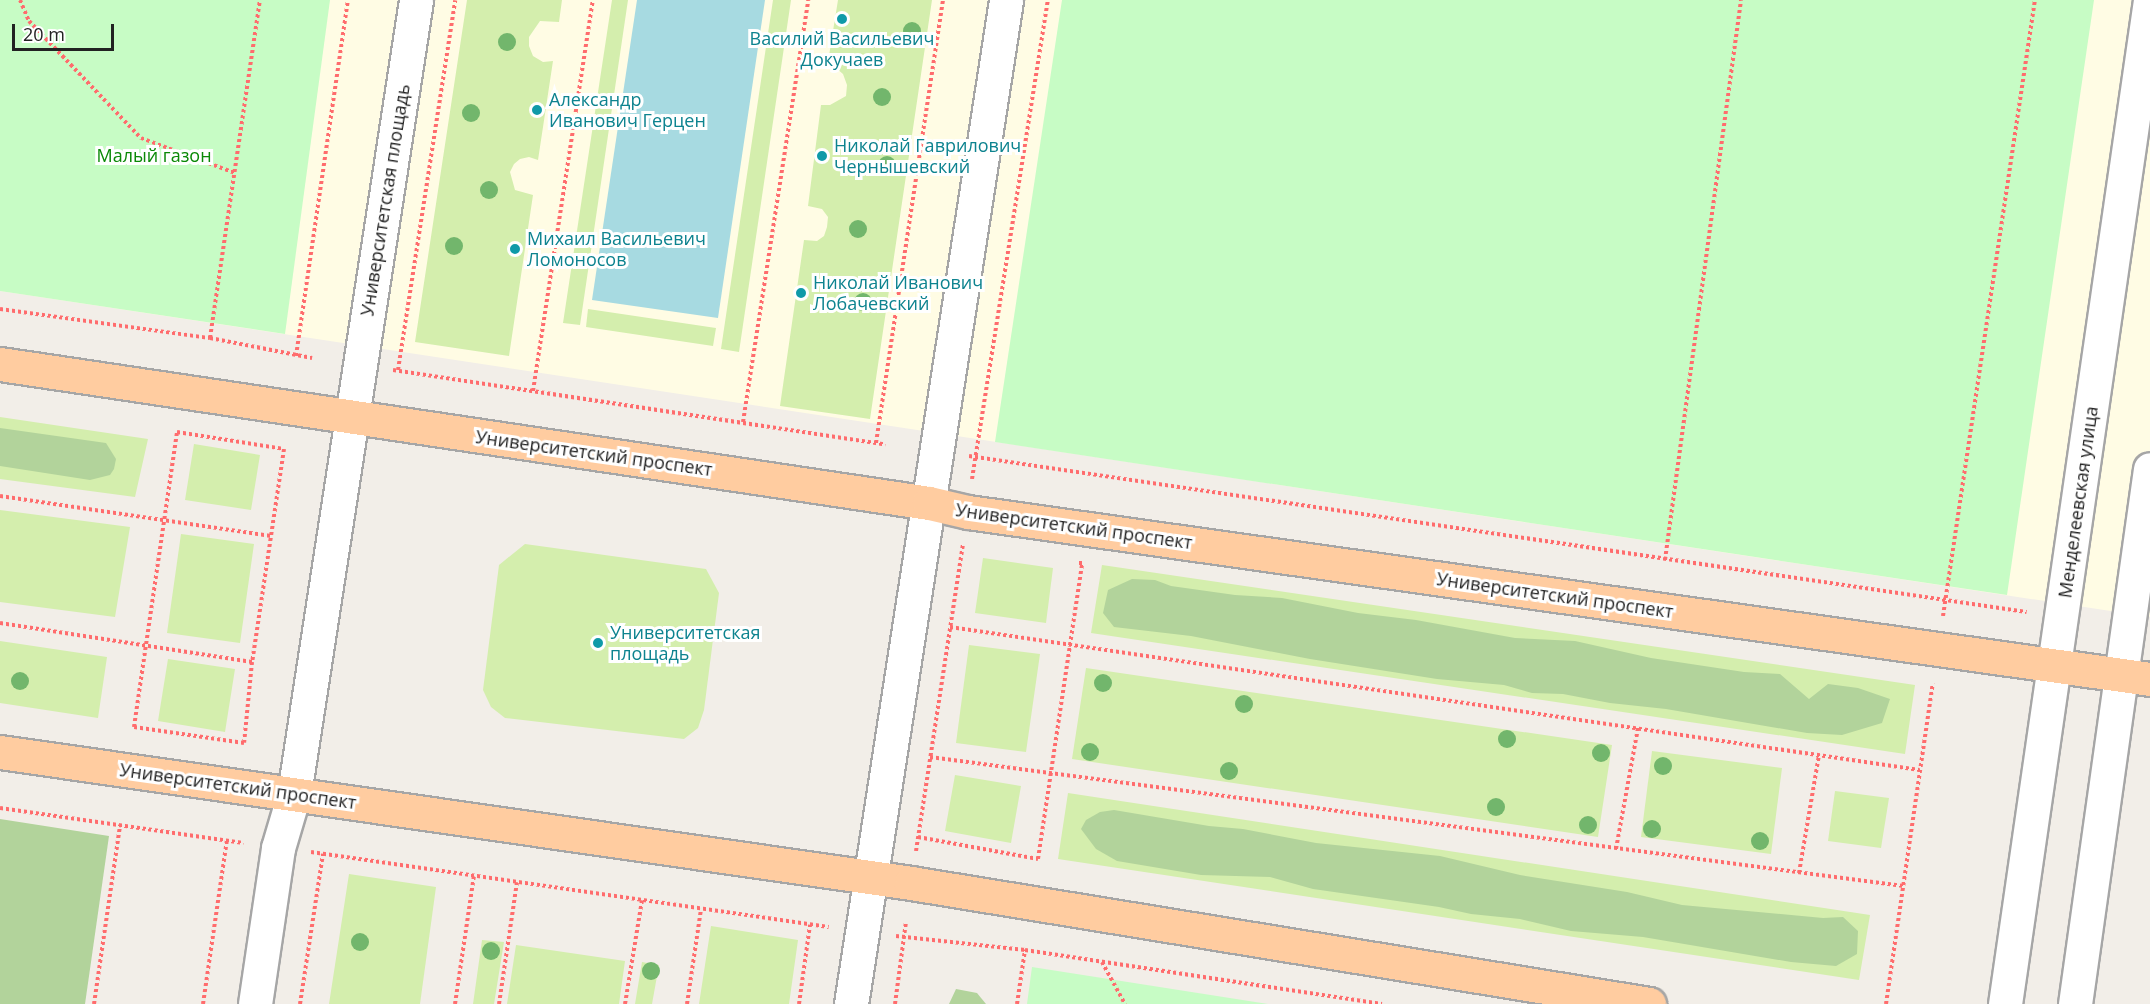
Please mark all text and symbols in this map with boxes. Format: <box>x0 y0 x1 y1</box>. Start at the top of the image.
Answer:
scale bar <box>15 12 117 50</box>
marker: Василий Васильевич Докучаев <box>835 12 849 26</box>
text: 20 m <box>23 22 65 46</box>
place label: Василий Васильевич Докучаев <box>750 28 934 70</box>
street label: Университетская площадь <box>356 83 414 317</box>
place label: Александр Иванович Герцен <box>549 89 706 132</box>
marker: Александр Иванович Герцен <box>530 103 544 117</box>
place label: Николай Гаврилович Чернышевский <box>834 135 1021 178</box>
park label: Малый газон <box>96 144 212 166</box>
marker: Николай Гаврилович Чернышевский <box>815 149 829 163</box>
place label: Михаил Васильевич Ломоносов <box>527 228 706 270</box>
marker: Михаил Васильевич Ломоносов <box>508 242 522 256</box>
place label: Николай Иванович Лобачевский <box>813 272 983 314</box>
marker: Николай Иванович Лобачевский <box>794 286 808 300</box>
street label: Менделеевская улица <box>2054 405 2102 599</box>
street label: Университетский проспект <box>474 426 714 480</box>
street label: Университетский проспект <box>954 499 1194 553</box>
street label: Университетский проспект <box>1435 568 1675 622</box>
place label: Университетская площадь <box>610 622 760 664</box>
marker: Университетская площадь <box>591 636 605 650</box>
street label: Университетский проспект <box>118 759 358 813</box>

